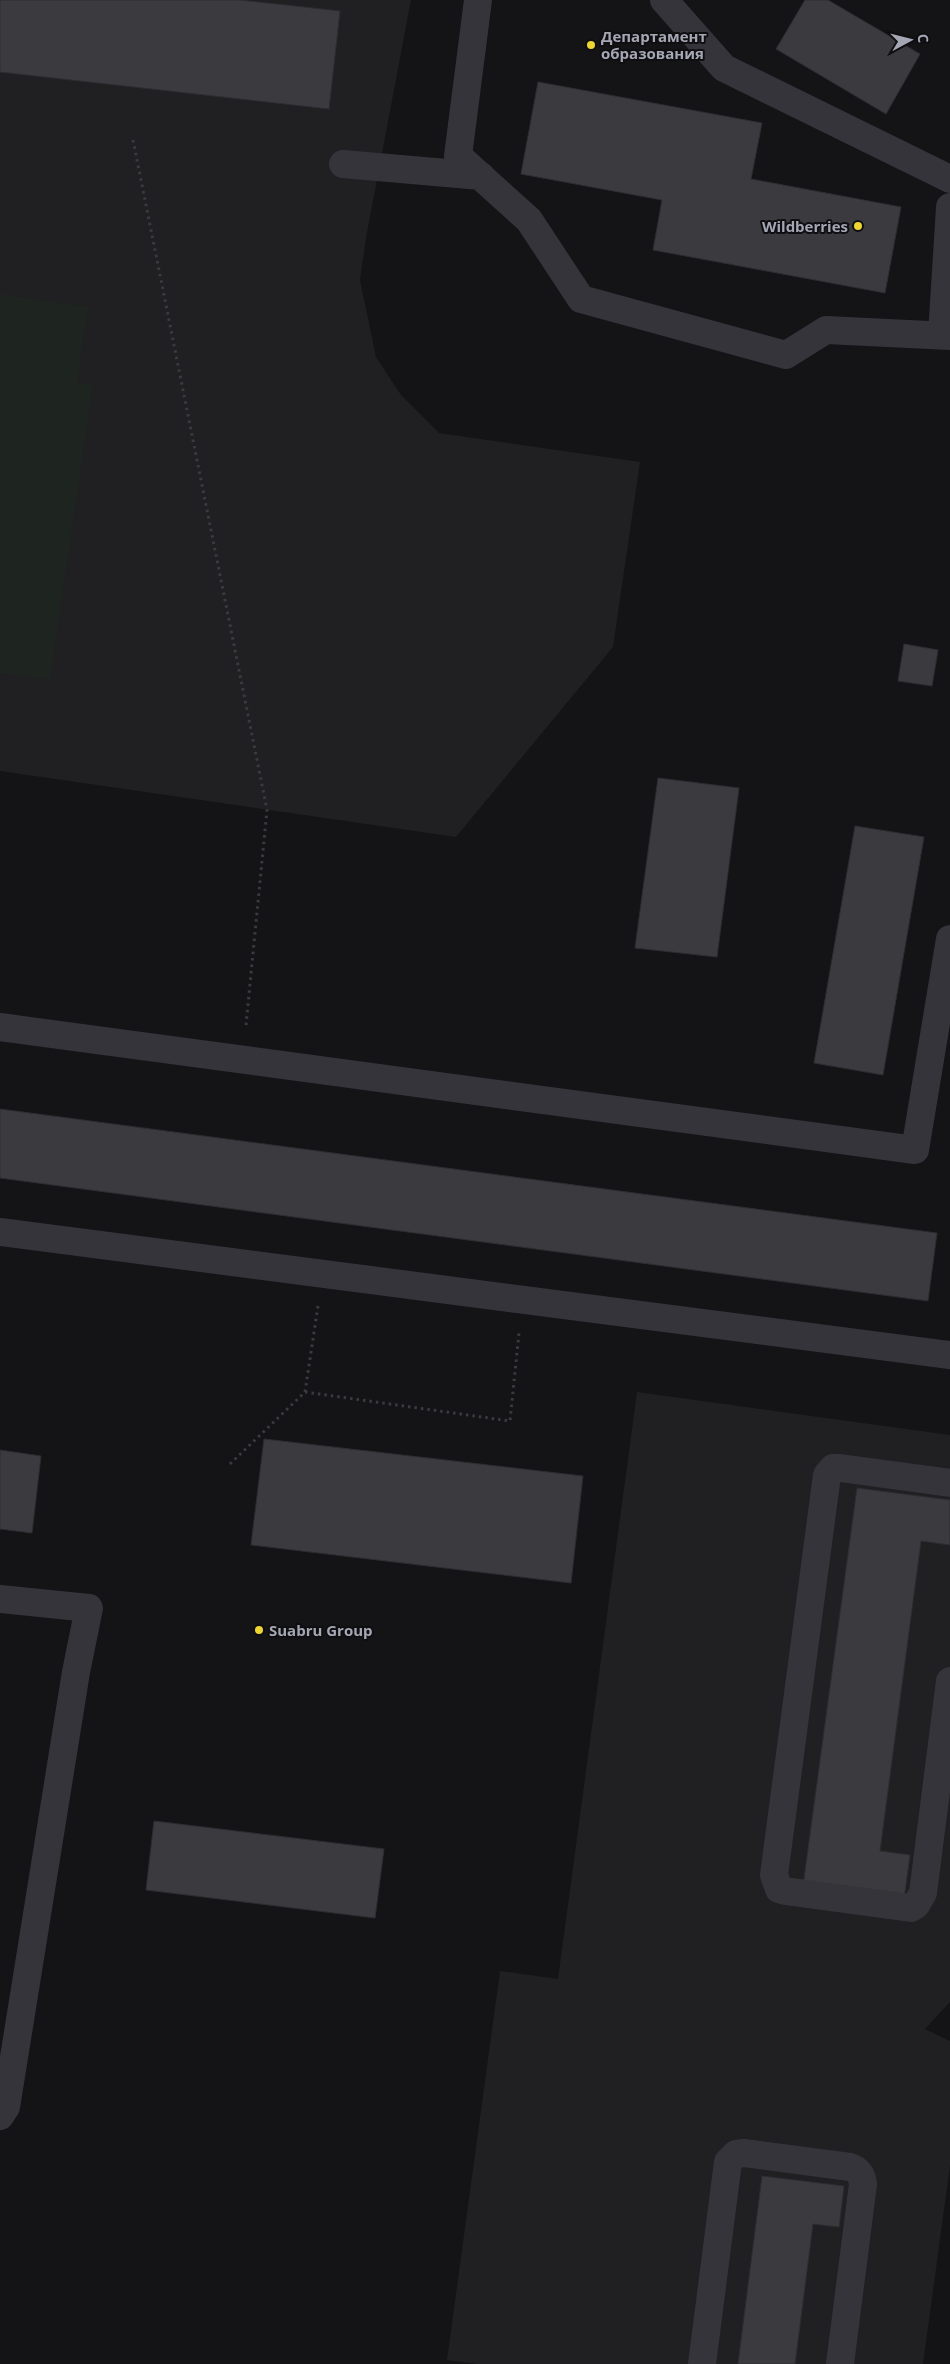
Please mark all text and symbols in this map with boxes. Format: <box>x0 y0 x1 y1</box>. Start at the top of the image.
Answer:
north arrow <box>885 15 935 65</box>
place label: Департамент образования <box>601 26 707 63</box>
text: С <box>913 33 933 44</box>
marker: Департамент образования <box>585 39 597 51</box>
place label: Wildberries <box>762 216 848 236</box>
marker: Wildberries <box>852 220 864 232</box>
place label: Suabru Group <box>269 1620 373 1640</box>
marker: Suabru Group <box>253 1624 265 1636</box>

